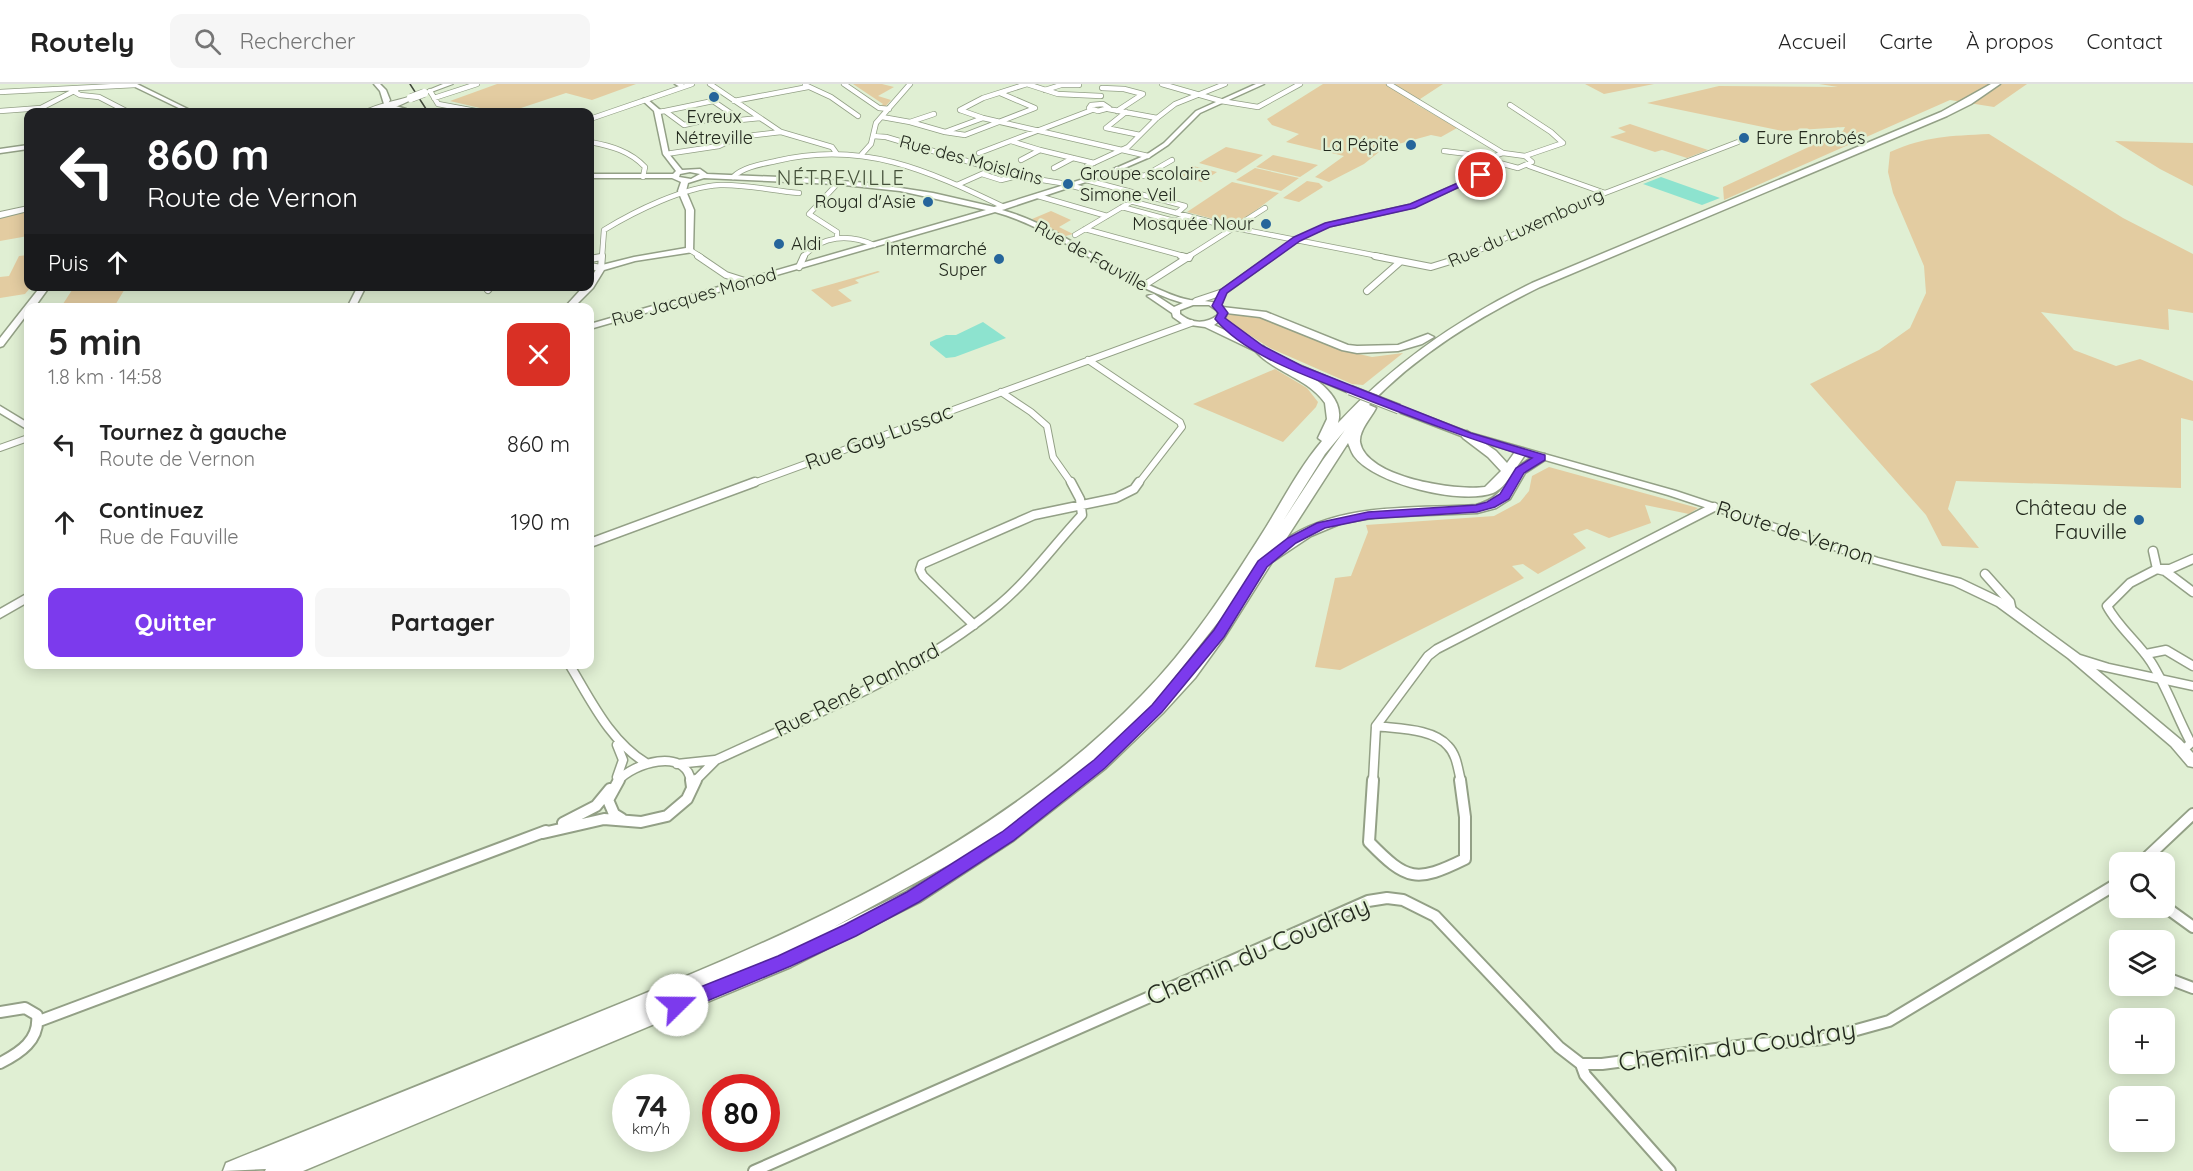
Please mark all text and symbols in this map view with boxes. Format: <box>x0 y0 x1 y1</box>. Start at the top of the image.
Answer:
search box <box>170 14 590 68</box>
text: Routely <box>30 24 134 59</box>
icon: search <box>191 25 224 58</box>
text: Rechercher <box>239 27 356 55</box>
text: Accueil <box>1778 28 1847 54</box>
text: Carte <box>1880 28 1933 54</box>
text: À propos <box>1966 28 2054 54</box>
text: Contact <box>2087 28 2163 54</box>
marker: Evreux Nétreville <box>707 90 721 104</box>
place label: Evreux Nétreville <box>675 105 753 149</box>
place label: Eure Enrobés <box>1756 126 1865 149</box>
text: 860 m <box>147 128 270 181</box>
street label: Rue des Moislains <box>897 129 1045 190</box>
marker: Eure Enrobés <box>1737 131 1751 145</box>
icon: left <box>48 132 126 210</box>
place label: La Pépite <box>1322 133 1399 156</box>
marker: La Pépite <box>1404 138 1418 152</box>
pin <box>1455 149 1506 200</box>
icon: arrive <box>1464 158 1497 191</box>
place label: Groupe scolaire Simone Veil <box>1080 162 1210 206</box>
district label: NÉTREVILLE <box>777 165 905 190</box>
marker: Groupe scolaire Simone Veil <box>1061 177 1075 191</box>
text: Route de Vernon <box>147 180 358 214</box>
street label: Rue du Luxembourg <box>1444 183 1607 272</box>
place label: Royal d'Asie <box>814 190 916 213</box>
marker: Royal d'Asie <box>921 195 935 209</box>
place label: Mosquée Nour <box>1132 212 1254 235</box>
street label: Rue de Fauville <box>1031 215 1152 296</box>
marker: Mosquée Nour <box>1259 217 1273 231</box>
place label: Aldi <box>791 232 821 255</box>
marker: Aldi <box>772 237 786 251</box>
place label: Intermarché Super <box>885 237 987 281</box>
icon: ahead <box>101 246 134 279</box>
text: Puis <box>48 249 89 277</box>
marker: Intermarché Super <box>992 252 1006 266</box>
street label: Rue Jacques Monod <box>609 262 779 331</box>
text: 5 min <box>48 319 142 364</box>
button: close <box>507 323 570 386</box>
text: 1.8 km · 14:58 <box>48 364 162 389</box>
street label: Rue Gay Lussac <box>801 397 956 475</box>
text: Tournez à gauche <box>99 418 287 446</box>
icon: left <box>48 428 81 461</box>
text: 860 m <box>507 430 570 458</box>
text: Route de Vernon <box>99 446 255 471</box>
street label: Route de Vernon <box>1713 494 1877 570</box>
place label: Château de Fauville <box>2015 494 2127 544</box>
text: Continuez <box>99 496 203 524</box>
icon: ahead <box>48 506 81 539</box>
text: 190 m <box>510 508 570 536</box>
marker: Château de Fauville <box>2132 513 2146 527</box>
text: Rue de Fauville <box>99 524 239 549</box>
button: Quitter <box>48 588 303 657</box>
button: Partager <box>315 588 570 657</box>
street label: Rue René Panhard <box>770 636 943 742</box>
map controls <box>2109 852 2175 1152</box>
button: search <box>2109 852 2175 918</box>
street label: Chemin du Coudray <box>1141 889 1374 1012</box>
button: layers <box>2109 930 2175 996</box>
position arrow <box>645 973 709 1037</box>
button: + <box>2109 1008 2175 1074</box>
street label: Chemin du Coudray <box>1616 1013 1858 1079</box>
speed limit sign: 80 <box>702 1074 780 1152</box>
button: − <box>2109 1086 2175 1152</box>
text: 74 <box>635 1087 667 1125</box>
text: km/h <box>632 1119 670 1138</box>

